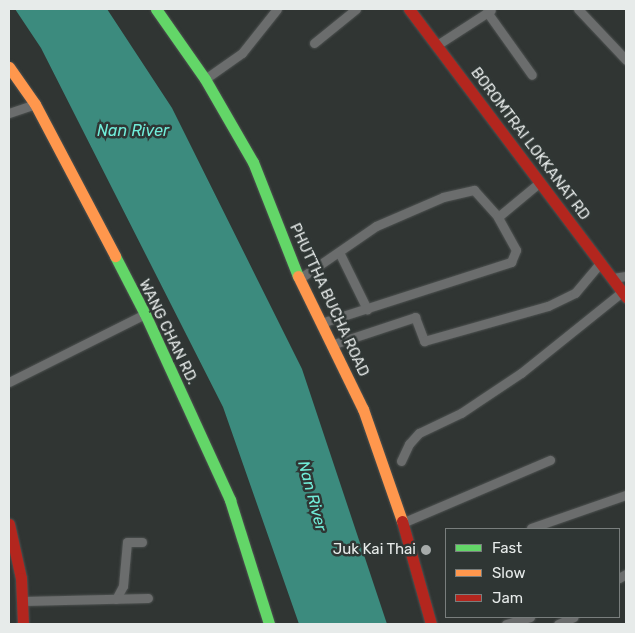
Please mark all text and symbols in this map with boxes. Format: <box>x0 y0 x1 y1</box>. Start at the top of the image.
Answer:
street label: BOROMTRAI LOKKANAT RD <box>467 64 593 224</box>
water label: Nan River <box>97 121 169 141</box>
street label: PHUTTHA BUCHA ROAD <box>285 220 373 380</box>
street label: WANG CHAN RD. <box>135 277 201 387</box>
water label: Nan River <box>293 459 331 533</box>
legend <box>445 528 620 618</box>
text: Fast <box>492 539 522 557</box>
place label: Juk Kai Thai <box>332 541 416 559</box>
marker: Juk Kai Thai <box>420 544 432 556</box>
text: Slow <box>492 564 525 582</box>
text: Jam <box>492 589 523 607</box>

